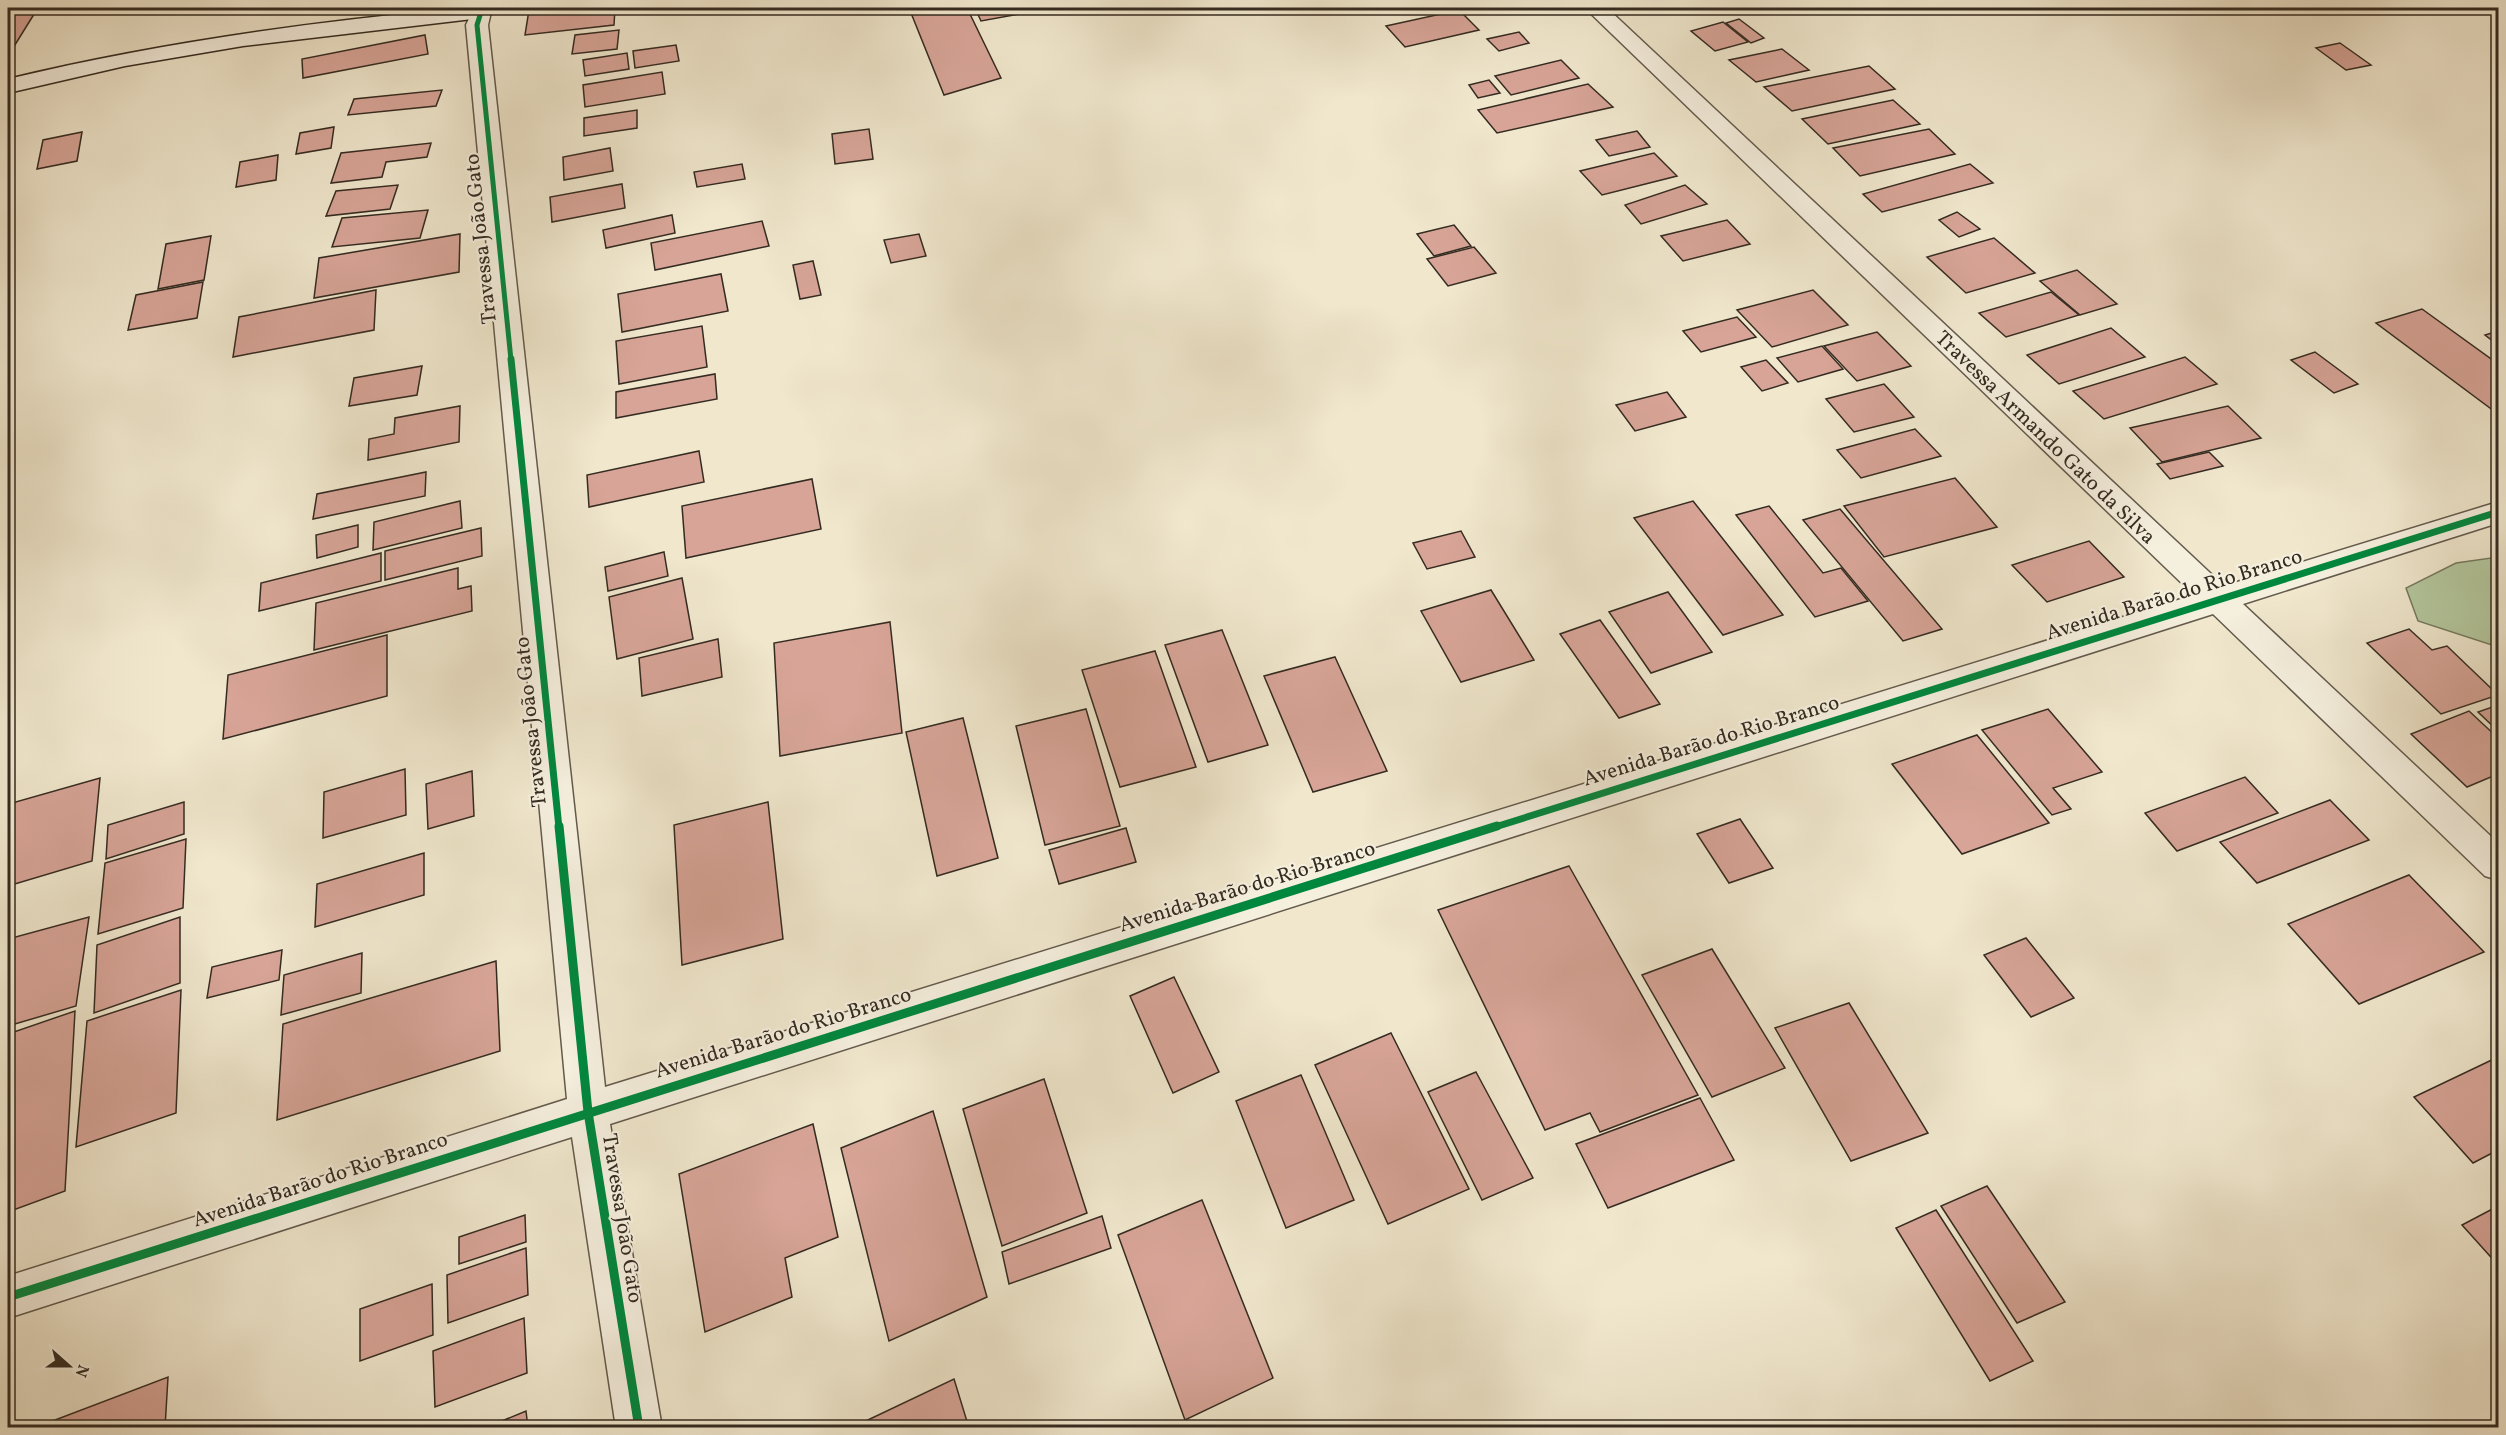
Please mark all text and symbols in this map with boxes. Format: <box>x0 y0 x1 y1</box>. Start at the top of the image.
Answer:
street label: Travessa João Gato <box>458 152 505 326</box>
street label: Travessa Armando Gato da Silva <box>1928 325 2162 551</box>
street label: Avenida Barão do Rio Branco <box>2043 543 2306 648</box>
street label: Travessa João Gato <box>508 635 555 809</box>
street label: Avenida Barão do Rio Branco <box>1580 689 1843 794</box>
street label: Avenida Barão do Rio Branco <box>1116 835 1379 940</box>
street label: Avenida Barão do Rio Branco <box>652 981 915 1086</box>
street label: Avenida Barão do Rio Branco <box>189 1125 452 1235</box>
street label: Travessa João Gato <box>594 1131 649 1305</box>
north arrow <box>39 1336 99 1396</box>
text: N <box>69 1361 93 1380</box>

